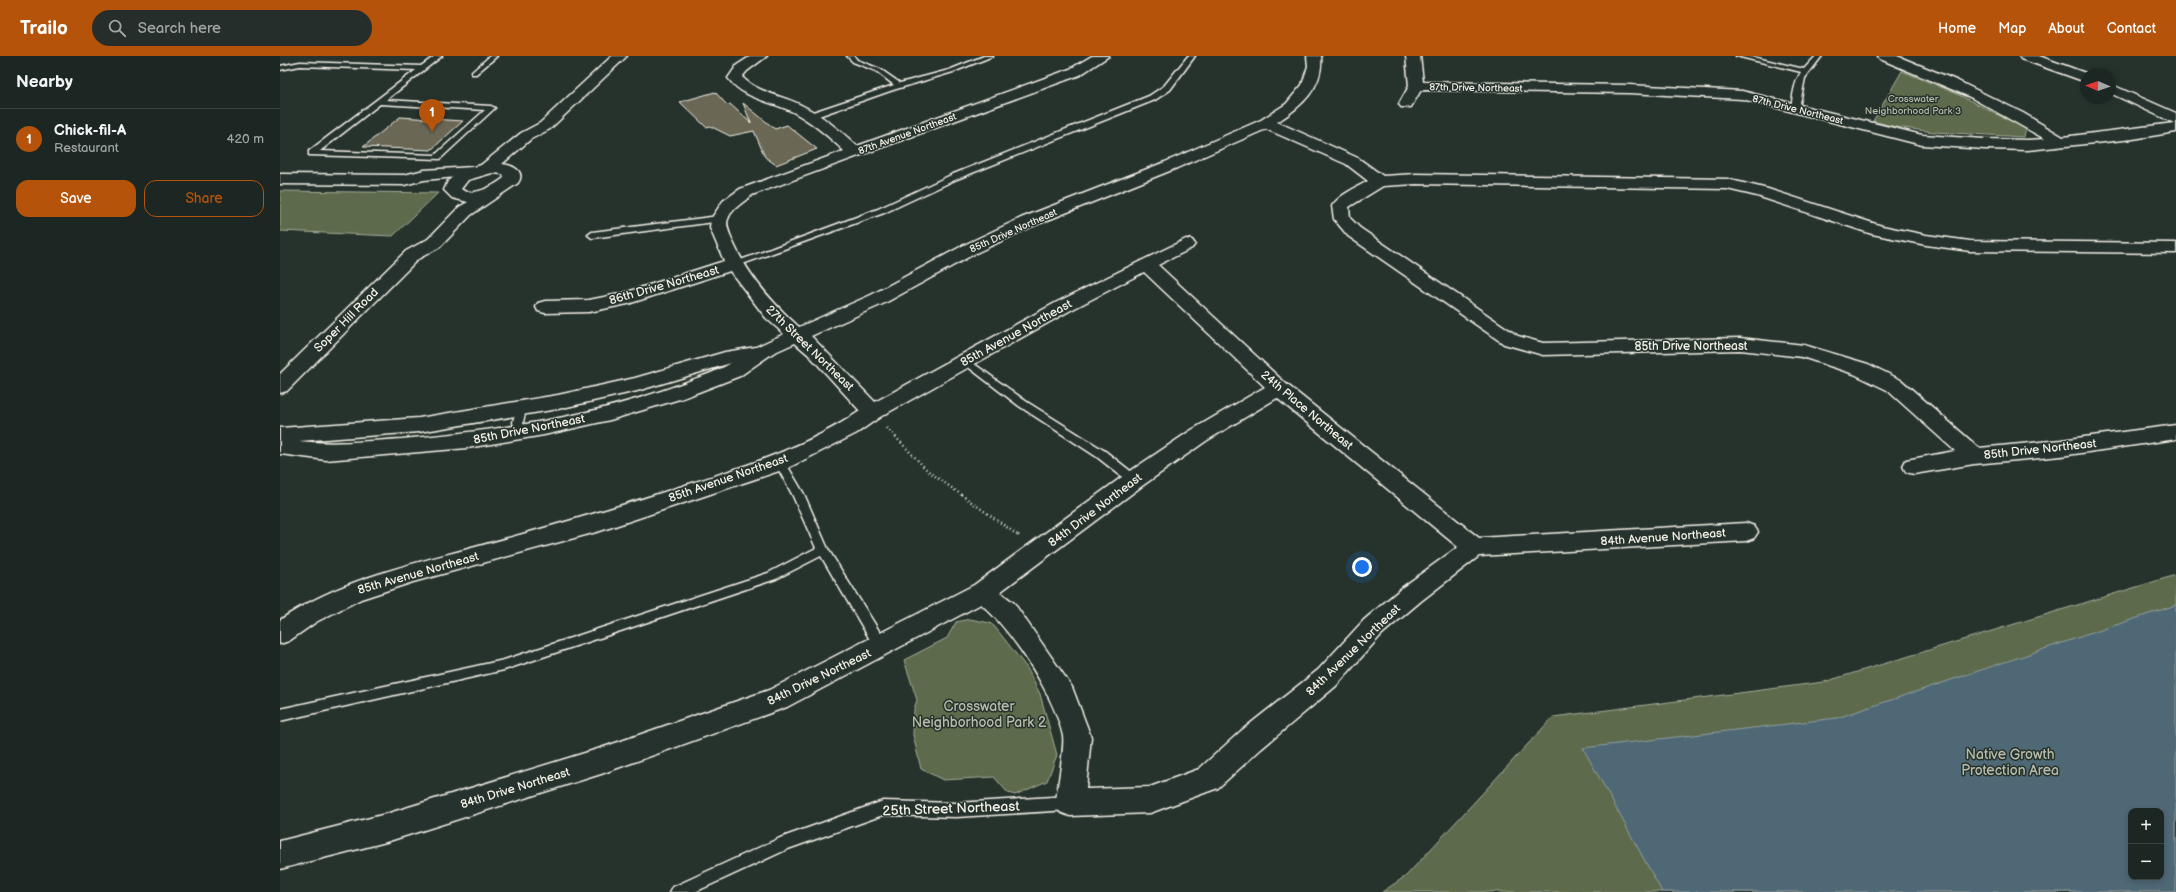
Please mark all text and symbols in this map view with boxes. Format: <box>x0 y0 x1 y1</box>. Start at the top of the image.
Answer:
search box <box>92 10 372 46</box>
text: Trailo <box>20 17 68 40</box>
icon: search <box>106 17 128 39</box>
text: Search here <box>138 19 221 38</box>
text: Home <box>1938 20 1976 37</box>
text: Map <box>1998 20 2026 37</box>
text: About <box>2048 20 2085 37</box>
text: Contact <box>2107 20 2156 37</box>
north arrow <box>2080 68 2116 104</box>
text: Nearby <box>16 72 73 92</box>
street label: 87th Drive Northeast <box>1429 81 1523 95</box>
street label: 87th Drive Northeast <box>1751 93 1845 127</box>
park label: Crosswater Neighborhood Park 3 <box>1865 93 1961 117</box>
pin: 1 <box>419 99 445 132</box>
street label: 87th Avenue Northeast <box>857 111 958 157</box>
text: Chick-fil-A <box>54 121 126 140</box>
text: 1 <box>26 131 32 147</box>
text: 420 m <box>226 131 264 147</box>
text: Restaurant <box>54 140 119 156</box>
button: Save <box>16 180 136 217</box>
button: Share <box>144 180 264 217</box>
street label: 85th Drive Northeast <box>968 206 1059 256</box>
street label: 86th Drive Northeast <box>608 263 721 308</box>
street label: Soper Hill Road <box>311 285 382 356</box>
street label: 85th Avenue Northeast <box>958 296 1075 370</box>
street label: 27th Street Northeast <box>762 302 857 394</box>
street label: 85th Drive Northeast <box>1634 339 1748 354</box>
street label: 24th Place Northeast <box>1258 367 1356 453</box>
street label: 85th Drive Northeast <box>472 411 586 448</box>
street label: 85th Drive Northeast <box>1983 436 2097 463</box>
street label: 85th Avenue Northeast <box>667 451 790 506</box>
street label: 84th Drive Northeast <box>1045 470 1145 551</box>
street label: 84th Avenue Northeast <box>1600 526 1726 549</box>
street label: 85th Avenue Northeast <box>356 549 481 598</box>
your location <box>1352 557 1372 577</box>
street label: 84th Avenue Northeast <box>1303 601 1404 699</box>
street label: 84th Drive Northeast <box>765 646 874 709</box>
park label: Crosswater Neighborhood Park 2 <box>912 698 1047 731</box>
park label: Native Growth Protection Area <box>1961 746 2059 779</box>
street label: 84th Drive Northeast <box>459 765 572 812</box>
street label: 25th Street Northeast <box>882 798 1021 819</box>
map controls <box>2128 808 2164 880</box>
button: + <box>2128 808 2164 844</box>
button: − <box>2128 844 2164 880</box>

